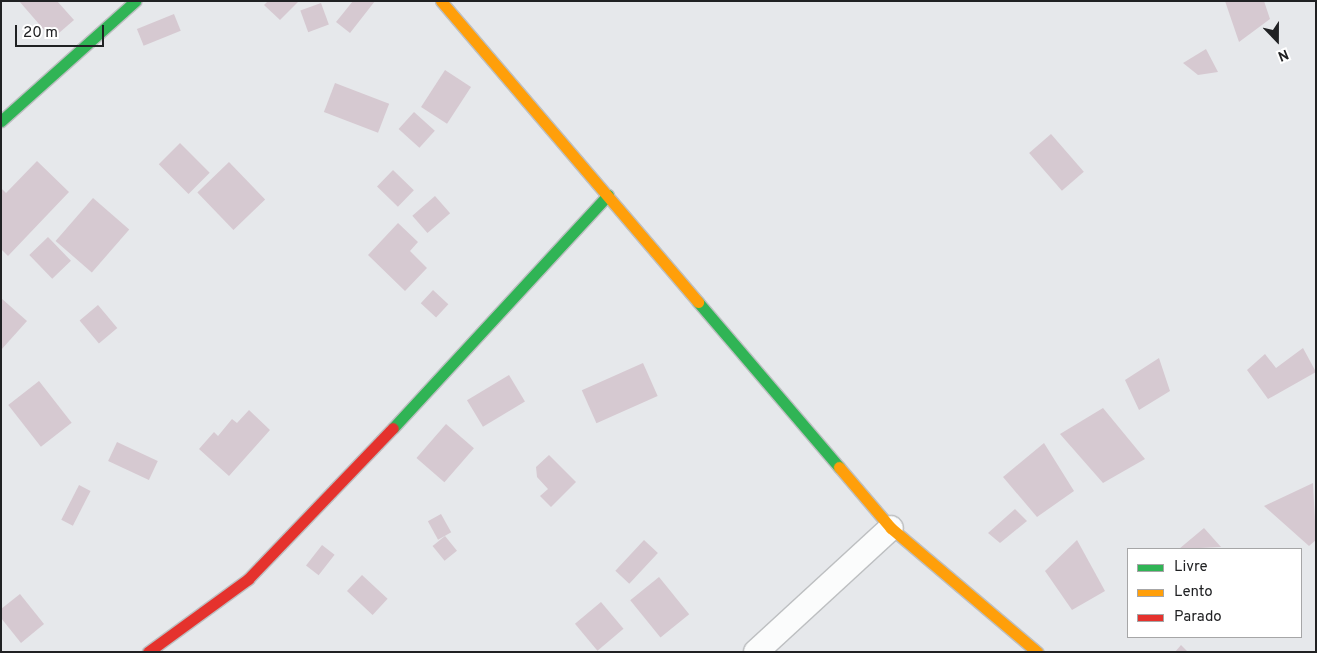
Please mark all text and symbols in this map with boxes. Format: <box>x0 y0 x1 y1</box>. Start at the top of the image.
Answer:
scale bar <box>18 15 106 47</box>
north arrow <box>1252 15 1302 65</box>
text: 20 m <box>23 24 58 43</box>
text: N <box>1275 45 1291 64</box>
legend <box>1127 548 1302 638</box>
text: Livre <box>1174 558 1208 577</box>
text: Lento <box>1174 583 1213 602</box>
text: Parado <box>1174 608 1222 627</box>

